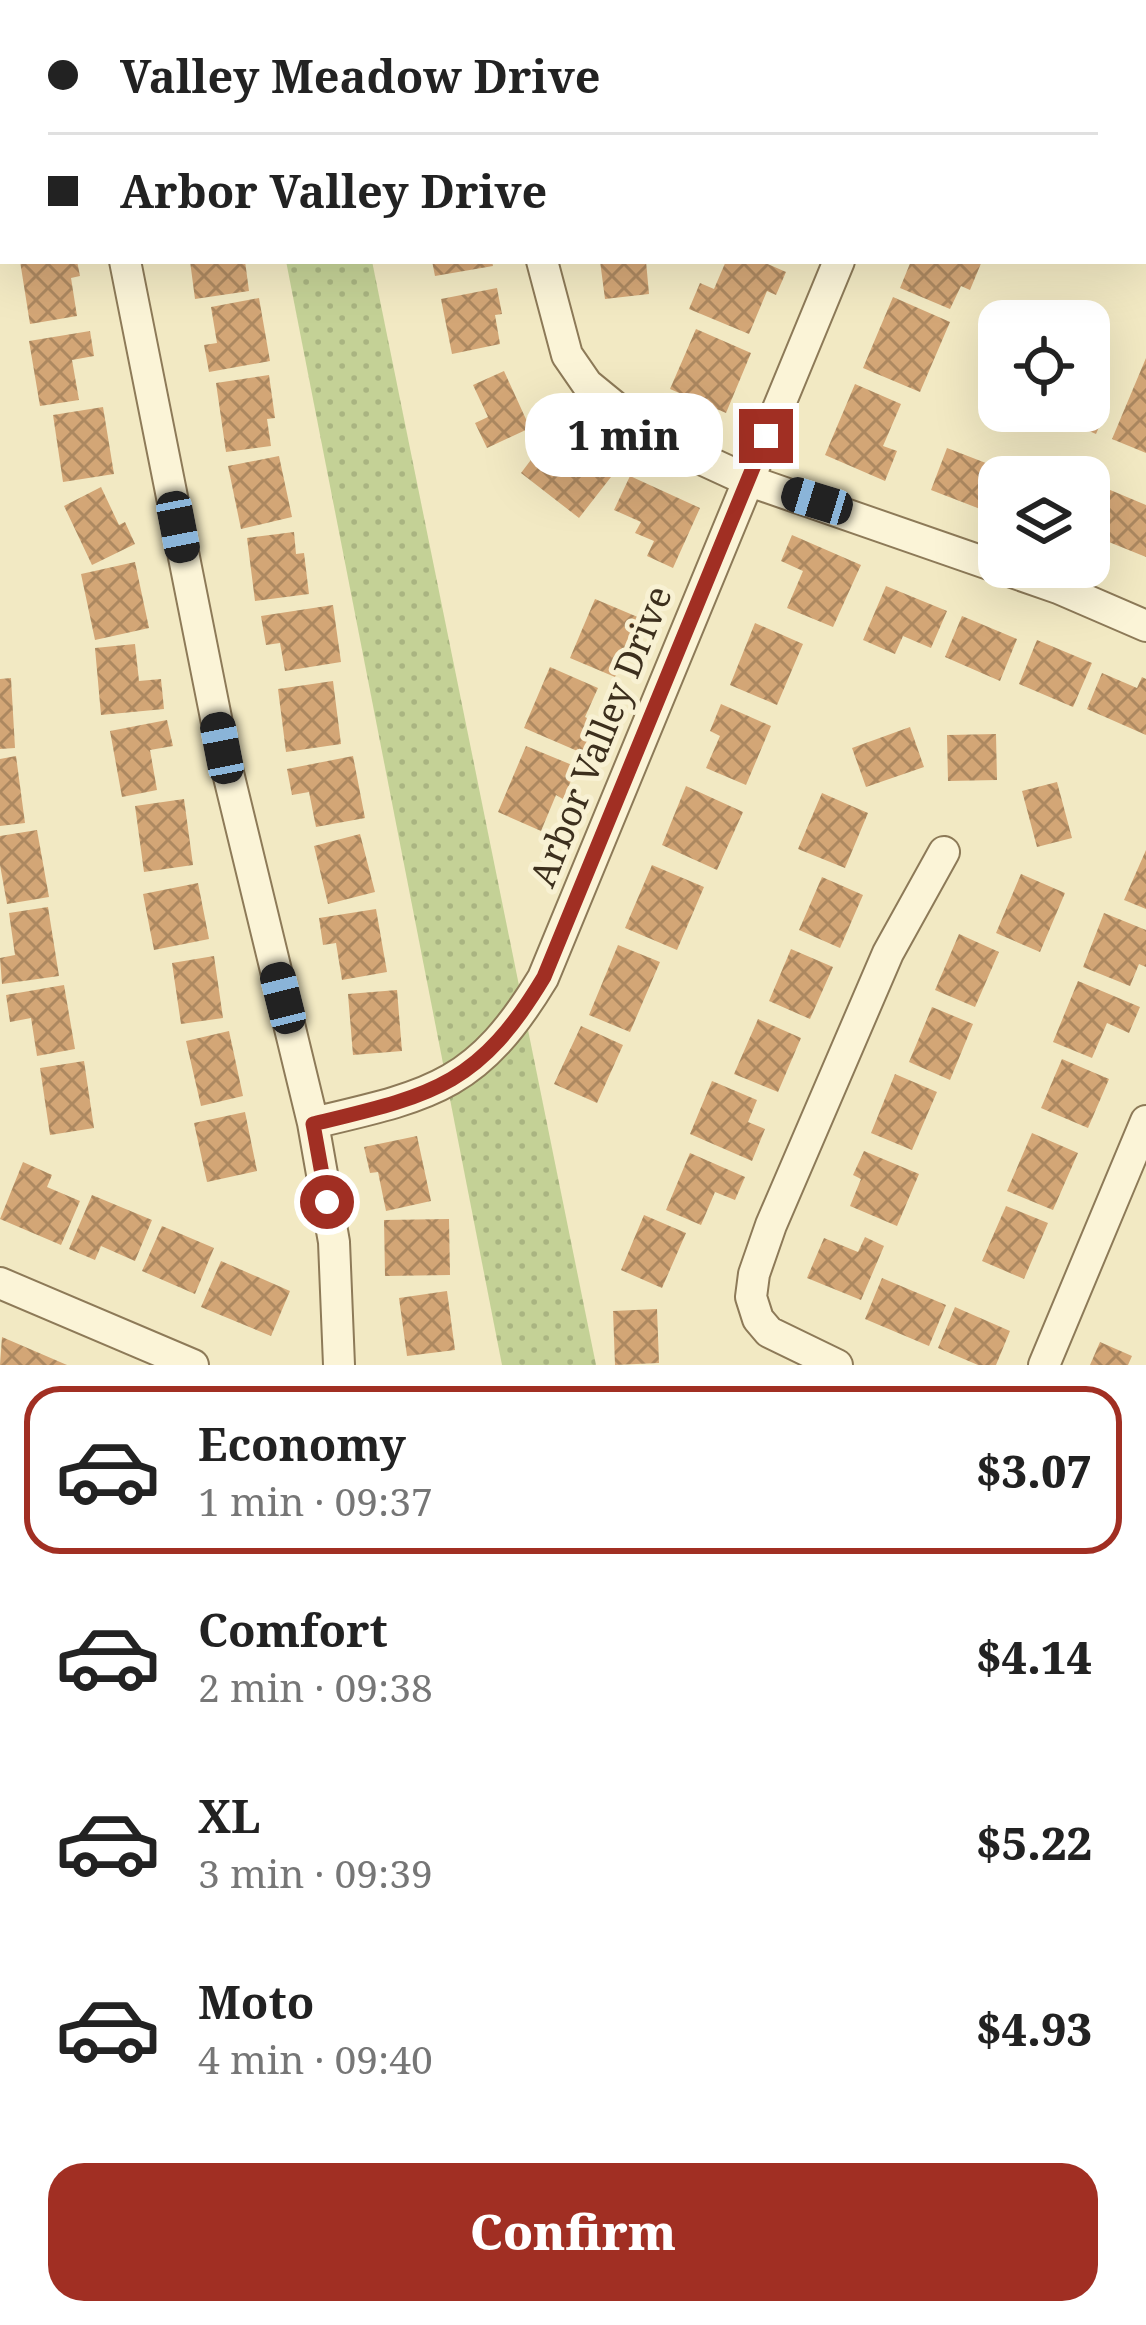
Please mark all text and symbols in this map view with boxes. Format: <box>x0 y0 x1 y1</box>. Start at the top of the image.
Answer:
text: Valley Meadow Drive <box>120 45 600 106</box>
text: Arbor Valley Drive <box>120 160 547 221</box>
map controls <box>978 300 1110 588</box>
button: locate <box>978 300 1110 432</box>
callout: 1 min <box>526 394 724 478</box>
text: 1 min <box>568 408 680 461</box>
route end <box>739 409 793 463</box>
button: layers <box>978 456 1110 588</box>
car <box>777 473 857 529</box>
car <box>153 488 203 566</box>
street label: Arbor Valley Drive <box>517 578 683 894</box>
car <box>197 709 247 787</box>
car <box>257 959 309 1037</box>
route start <box>300 1175 354 1229</box>
text: Economy <box>198 1413 406 1474</box>
icon: car <box>54 1416 162 1524</box>
text: $3.07 <box>976 1440 1092 1501</box>
text: 1 min · 09:37 <box>198 1474 433 1527</box>
text: Comfort <box>198 1599 388 1660</box>
icon: car <box>54 1602 162 1710</box>
text: $4.14 <box>976 1626 1092 1687</box>
text: 2 min · 09:38 <box>198 1660 433 1713</box>
text: XL <box>198 1785 260 1846</box>
icon: car <box>54 1788 162 1896</box>
text: $5.22 <box>976 1812 1092 1873</box>
text: 3 min · 09:39 <box>198 1846 433 1899</box>
text: Moto <box>198 1971 314 2032</box>
icon: car <box>54 1974 162 2082</box>
text: $4.93 <box>976 1998 1092 2059</box>
text: 4 min · 09:40 <box>198 2032 433 2085</box>
button: Confirm <box>48 2163 1098 2301</box>

